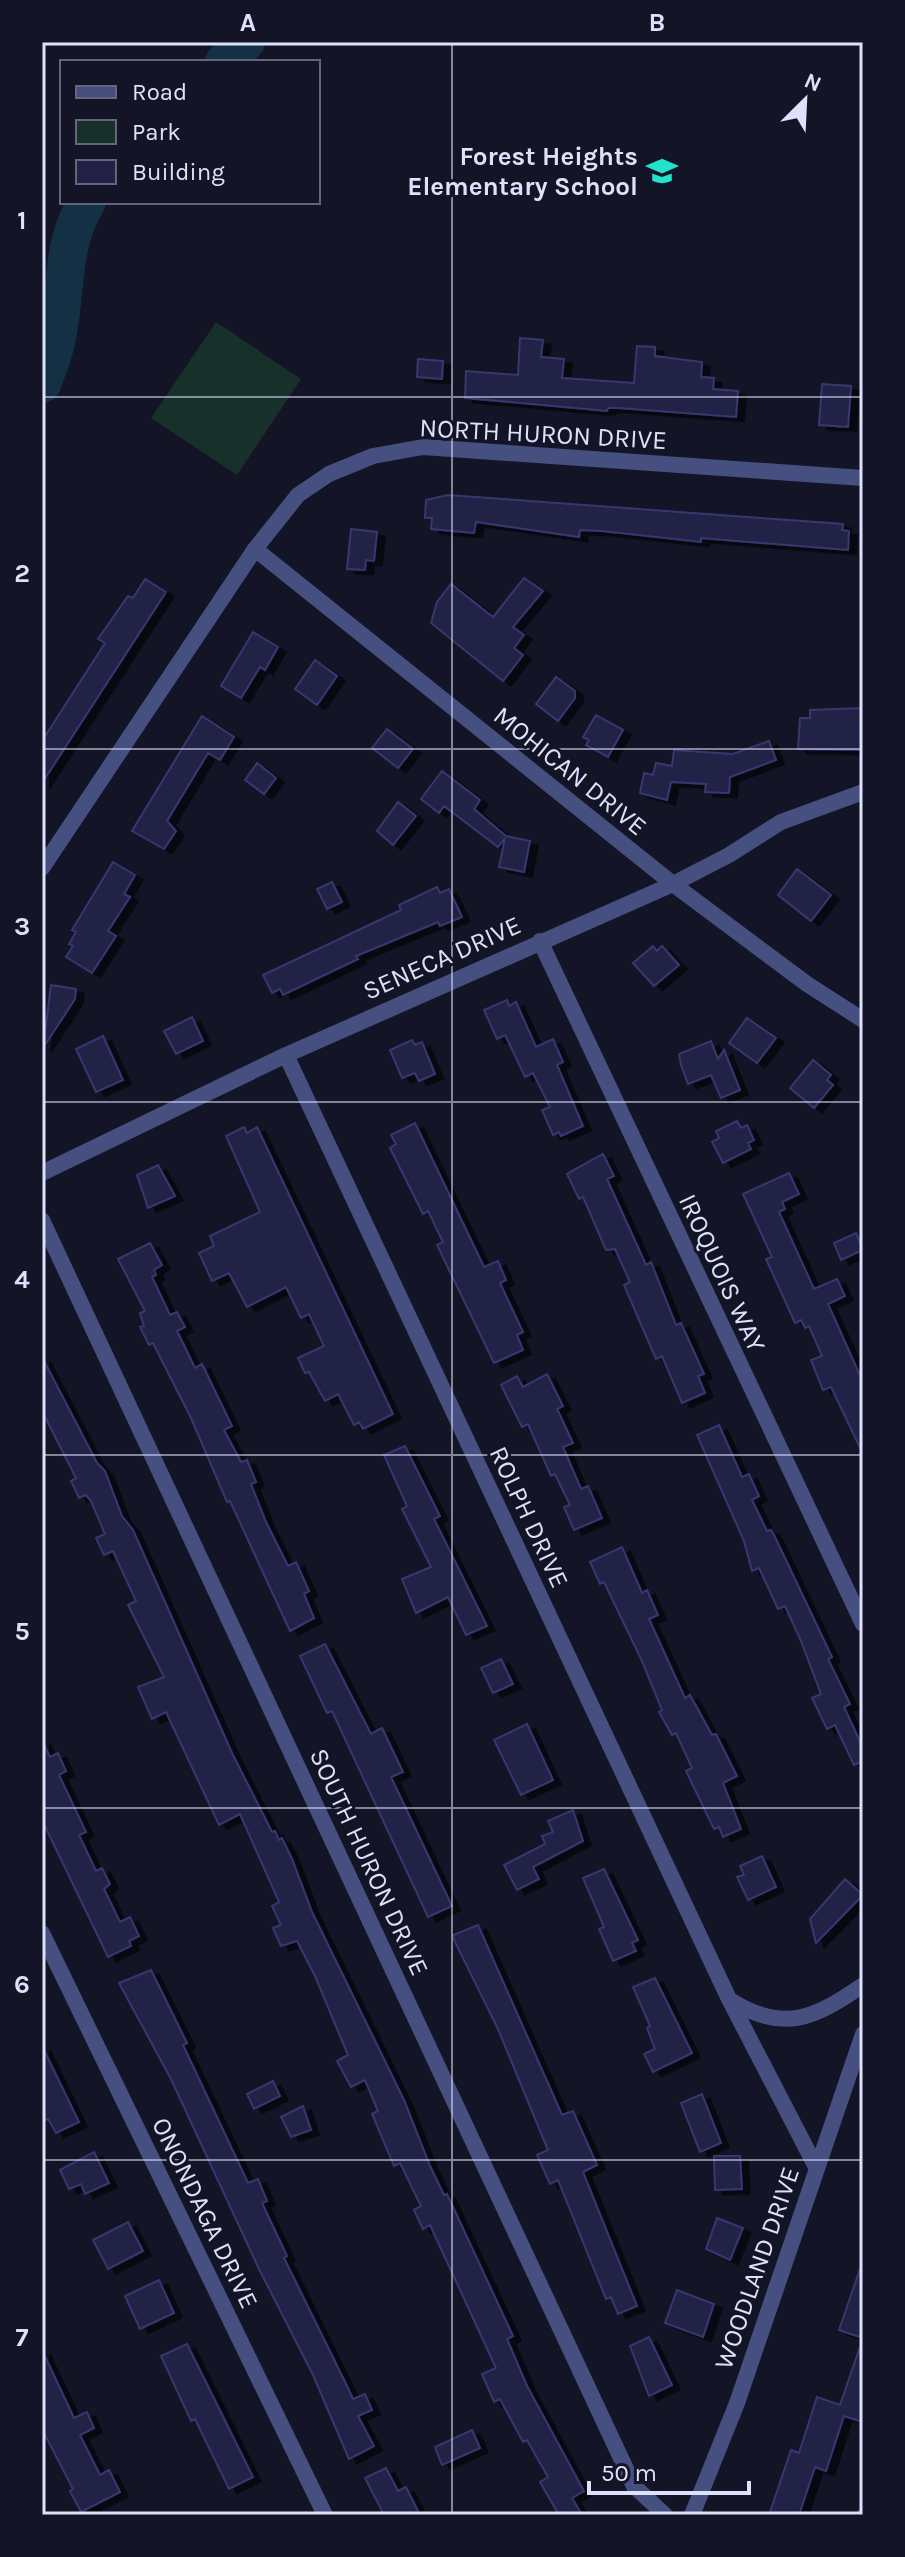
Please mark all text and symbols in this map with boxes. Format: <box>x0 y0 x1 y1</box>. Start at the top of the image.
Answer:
text: A <box>240 7 256 38</box>
text: B <box>649 7 665 38</box>
legend <box>60 60 320 204</box>
north arrow <box>765 60 845 140</box>
text: N <box>800 68 825 98</box>
text: Road <box>132 78 187 106</box>
text: Park <box>132 118 181 146</box>
place label: Forest Heights Elementary School <box>407 141 638 202</box>
school or university icon: Forest Heights Elementary School <box>645 154 679 188</box>
text: Building <box>132 158 225 186</box>
text: 1 <box>17 205 27 236</box>
street label: NORTH HURON DRIVE <box>419 412 667 456</box>
text: 2 <box>14 558 30 589</box>
street label: MOHICAN DRIVE <box>487 700 653 842</box>
street label: SENECA DRIVE <box>358 909 526 1007</box>
text: 3 <box>14 911 30 942</box>
street label: IROQUOIS WAY <box>672 1189 772 1358</box>
text: 4 <box>14 1264 30 1295</box>
street label: ROLPH DRIVE <box>483 1441 575 1593</box>
text: 5 <box>14 1616 30 1647</box>
street label: SOUTH HURON DRIVE <box>303 1744 435 1980</box>
text: 6 <box>14 1969 30 2000</box>
street label: ONONDAGA DRIVE <box>145 2112 265 2314</box>
street label: WOODLAND DRIVE <box>708 2163 806 2373</box>
text: 7 <box>16 2322 29 2353</box>
scale bar <box>589 2445 749 2495</box>
text: 50 m <box>601 2459 657 2487</box>

